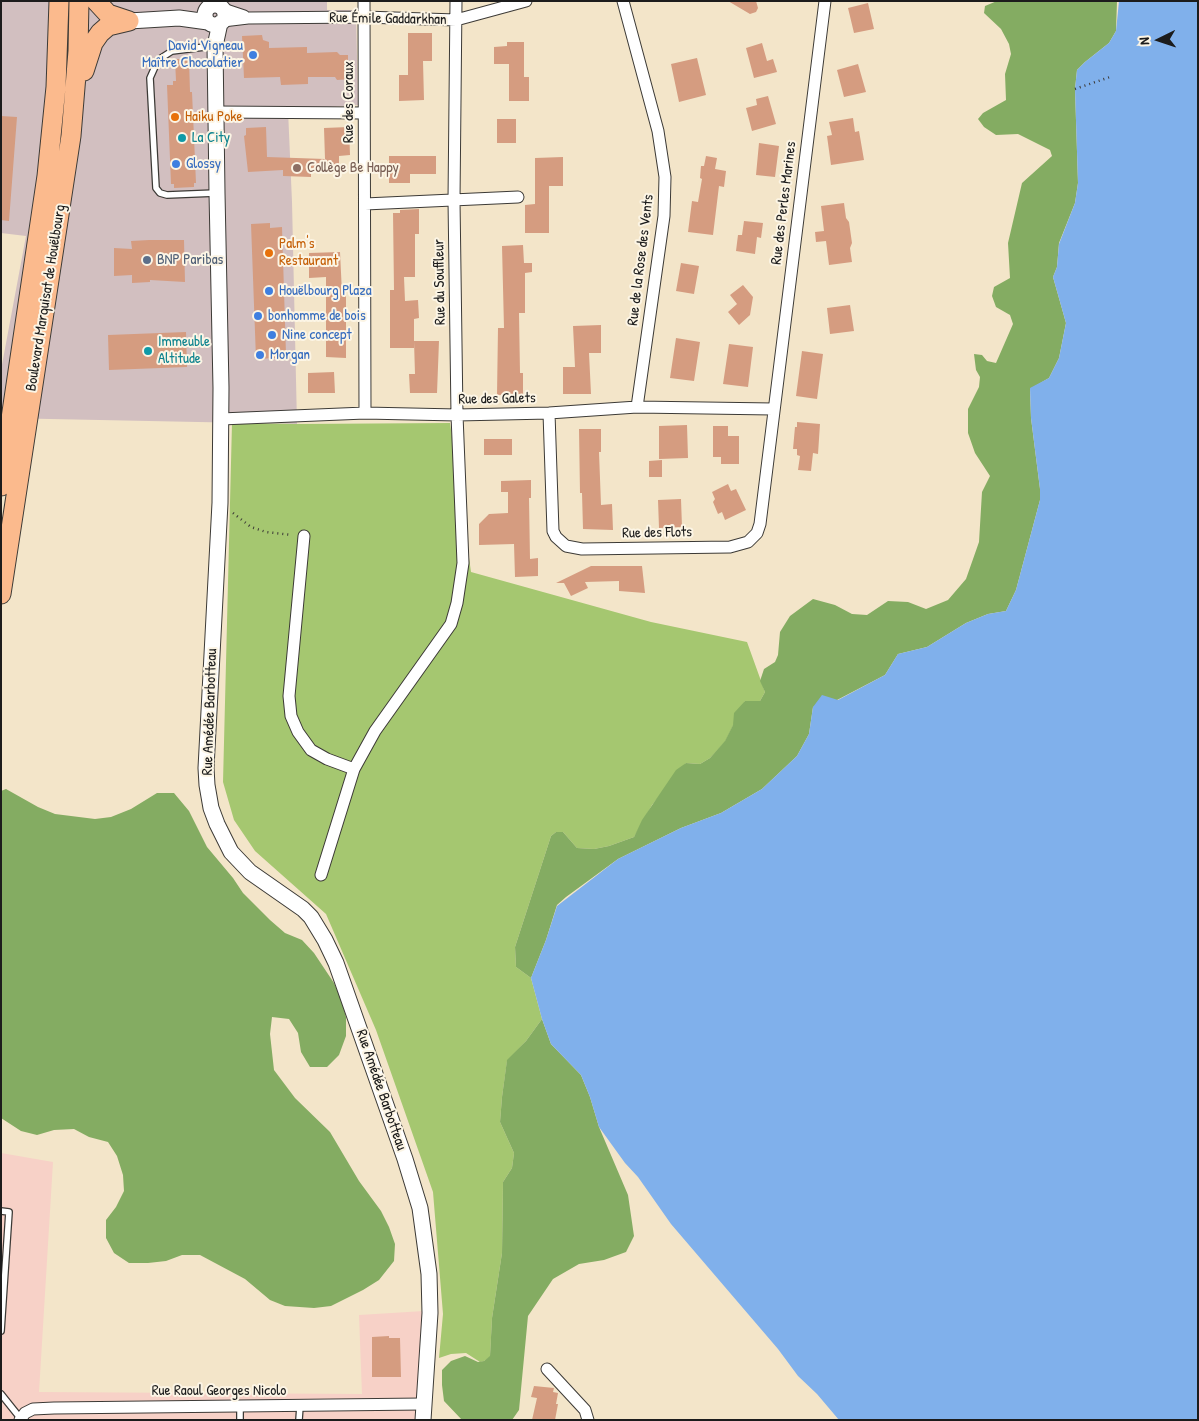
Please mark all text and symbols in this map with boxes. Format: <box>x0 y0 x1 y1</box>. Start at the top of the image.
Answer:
street label: Rue Émile Gaddarkhan <box>329 9 447 29</box>
north arrow <box>1134 15 1184 65</box>
place label: David Vigneau Maître Chocolatier <box>142 37 243 72</box>
text: N <box>1134 37 1153 45</box>
marker: David Vigneau Maître Chocolatier <box>247 49 259 61</box>
street label: Rue des Coraux <box>340 61 358 143</box>
place label: Haiku Poke <box>185 108 242 126</box>
marker: Haiku Poke <box>169 111 181 123</box>
place label: La City <box>192 129 230 147</box>
marker: La City <box>176 132 188 144</box>
street label: Rue des Perles Marines <box>768 140 800 266</box>
place label: Glossy <box>186 155 221 173</box>
marker: Glossy <box>170 158 182 170</box>
place label: Collège Be Happy <box>307 159 399 177</box>
marker: Collège Be Happy <box>291 162 303 174</box>
street label: Rue de la Rose des Vents <box>624 193 658 327</box>
street label: Boulevard Marquisat de Houëlbourg <box>22 203 70 393</box>
place label: Palm's Restaurant <box>279 235 338 270</box>
street label: Rue du Souffleur <box>430 239 450 325</box>
marker: Palm's Restaurant <box>263 247 275 259</box>
place label: BNP Paribas <box>157 251 223 269</box>
marker: BNP Paribas <box>141 254 153 266</box>
place label: Houëlbourg Plaza <box>279 282 372 300</box>
marker: Houëlbourg Plaza <box>263 285 275 297</box>
place label: bonhomme de bois <box>268 307 366 325</box>
marker: bonhomme de bois <box>252 310 264 322</box>
place label: Nine concept <box>282 326 352 344</box>
marker: Nine concept <box>266 329 278 341</box>
place label: Immeuble Altitude <box>158 333 210 368</box>
marker: Immeuble Altitude <box>142 345 154 357</box>
place label: Morgan <box>270 346 310 364</box>
marker: Morgan <box>254 349 266 361</box>
street label: Rue des Galets <box>458 389 536 409</box>
street label: Rue des Flots <box>622 523 692 543</box>
street label: Rue Amédée Barbotteau <box>199 648 221 776</box>
street label: Rue Amédée Barbotteau <box>352 1027 410 1153</box>
street label: Rue Raoul Georges Nicolo <box>152 1382 286 1400</box>

